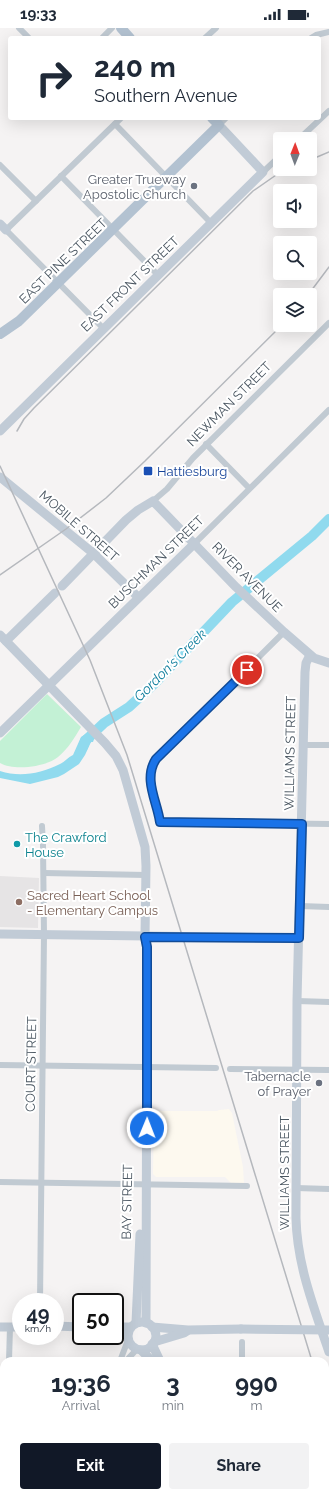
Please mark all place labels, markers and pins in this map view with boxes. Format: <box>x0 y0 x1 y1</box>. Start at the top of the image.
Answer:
place label: Greater Trueway Apostolic Church <box>83 172 186 202</box>
marker: Greater Trueway Apostolic Church <box>189 181 199 191</box>
place label: Hattiesburg <box>157 464 227 479</box>
marker: Hattiesburg <box>142 465 154 477</box>
pin <box>230 653 264 687</box>
place label: The Crawford House <box>25 830 107 860</box>
marker: The Crawford House <box>12 839 22 849</box>
place label: Sacred Heart School - Elementary Campus <box>27 888 158 918</box>
marker: Sacred Heart School - Elementary Campus <box>14 897 24 907</box>
place label: Tabernacle of Prayer <box>244 1069 311 1099</box>
marker: Tabernacle of Prayer <box>314 1078 324 1088</box>

